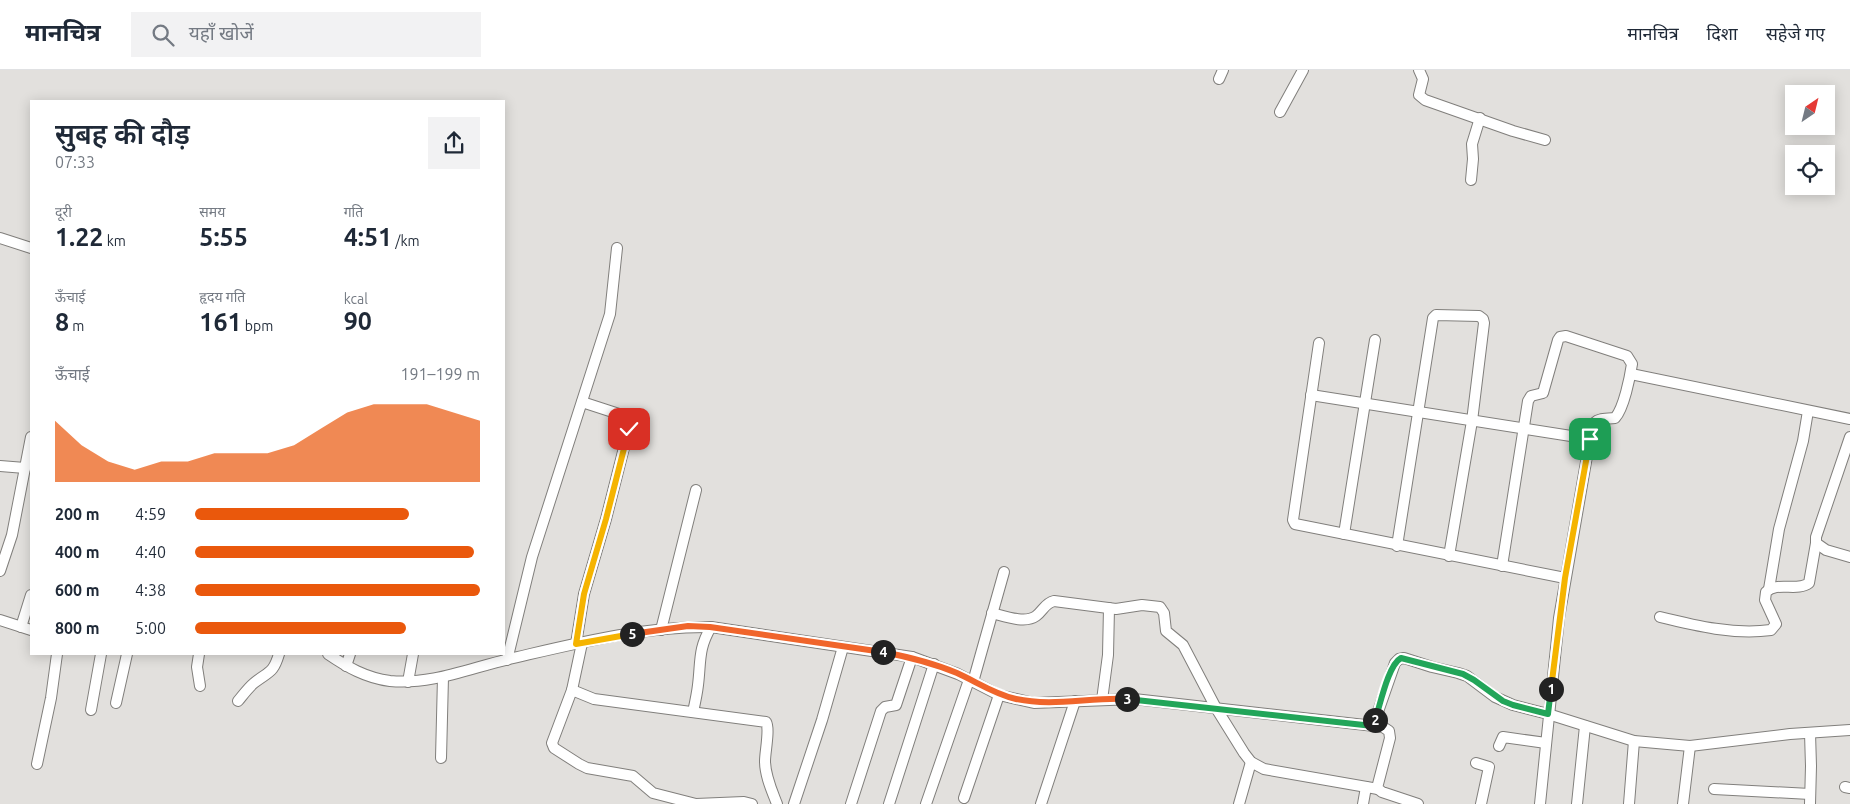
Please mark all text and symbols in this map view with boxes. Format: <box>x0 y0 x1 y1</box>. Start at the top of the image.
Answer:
search box <box>131 12 481 57</box>
text: मानचित्र <box>25 19 101 46</box>
icon: search <box>149 21 177 49</box>
text: यहाँ खोजें <box>189 22 254 44</box>
text: मानचित्र <box>1627 23 1679 43</box>
text: दिशा <box>1707 23 1738 43</box>
text: सहेजे गए <box>1766 23 1825 43</box>
north arrow <box>1785 85 1835 135</box>
map controls <box>1785 85 1835 195</box>
button: share <box>428 117 480 169</box>
text: सुबह की दौड़ <box>55 118 190 149</box>
button: locate <box>1785 145 1835 195</box>
text: 07:33 <box>55 153 95 171</box>
text: दूरी <box>55 204 72 220</box>
text: समय <box>199 204 225 220</box>
text: गति <box>344 204 363 220</box>
text: 1.22 <box>55 223 103 251</box>
text: 5:55 <box>199 223 248 251</box>
text: 4:51 <box>344 223 392 251</box>
text: km <box>103 233 126 249</box>
text: /km <box>392 233 420 249</box>
text: ऊँचाई <box>55 289 85 305</box>
text: हृदय गति <box>199 289 245 305</box>
text: kcal <box>344 291 368 307</box>
text: 90 <box>344 307 372 335</box>
text: 8 <box>55 308 69 336</box>
text: 161 <box>199 308 242 336</box>
text: m <box>69 318 84 334</box>
text: bpm <box>242 318 273 334</box>
text: ऊँचाई <box>55 365 90 383</box>
text: 191–199 m <box>400 365 480 383</box>
pin <box>608 408 650 450</box>
icon: check <box>615 415 643 443</box>
pin <box>1569 418 1611 460</box>
icon: arrive <box>1576 425 1604 453</box>
text: 200 m <box>55 505 100 523</box>
text: 4:59 <box>135 505 166 523</box>
text: 400 m <box>55 543 100 561</box>
text: 4:40 <box>135 543 166 561</box>
text: 600 m <box>55 581 100 599</box>
text: 4:38 <box>135 581 166 599</box>
text: 800 m <box>55 619 100 637</box>
text: 5:00 <box>135 619 166 637</box>
pin: 5 <box>620 622 644 646</box>
text: 5 <box>629 626 636 642</box>
pin: 4 <box>870 640 896 664</box>
text: 4 <box>880 644 887 660</box>
pin: 1 <box>1538 676 1564 702</box>
text: 1 <box>1548 681 1555 697</box>
pin: 3 <box>1114 686 1140 712</box>
text: 3 <box>1124 691 1131 707</box>
pin: 2 <box>1362 708 1388 732</box>
text: 2 <box>1372 712 1379 728</box>

